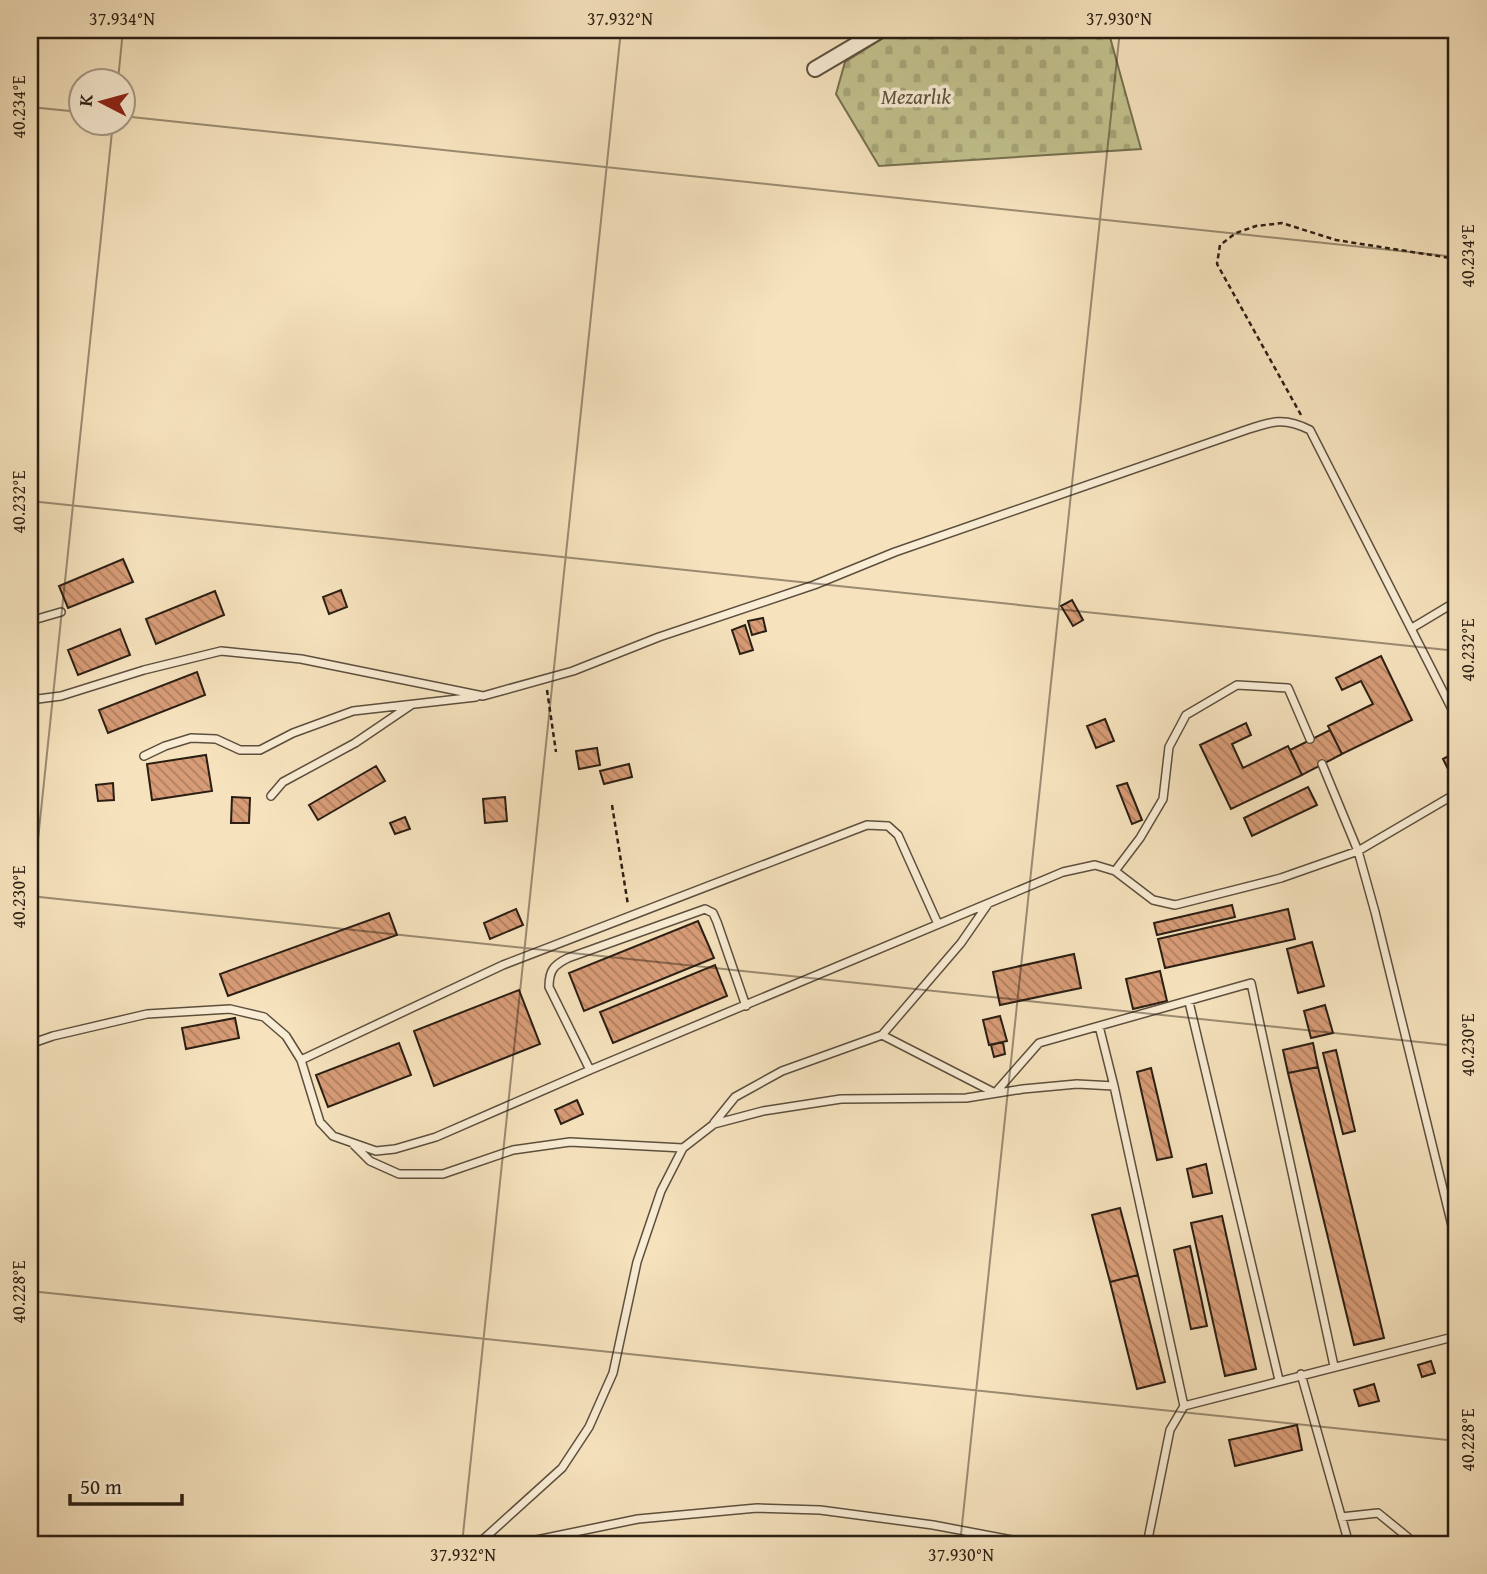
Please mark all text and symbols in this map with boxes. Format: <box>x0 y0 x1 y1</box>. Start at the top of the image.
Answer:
text: 37.934°N <box>89 5 155 32</box>
text: 37.932°N <box>587 5 653 32</box>
text: 37.930°N <box>1086 5 1152 32</box>
north arrow <box>66 66 136 136</box>
text: 40.234°E <box>5 75 32 139</box>
park label: Mezarlık <box>881 81 951 112</box>
text: K <box>71 93 100 108</box>
text: 40.234°E <box>1454 224 1481 288</box>
text: 40.232°E <box>5 470 32 534</box>
text: 40.232°E <box>1454 618 1481 682</box>
text: 40.230°E <box>5 865 32 929</box>
text: 40.230°E <box>1454 1013 1481 1077</box>
text: 40.228°E <box>5 1260 32 1324</box>
text: 40.228°E <box>1454 1408 1481 1472</box>
scale bar <box>70 1462 182 1506</box>
text: 50 m <box>80 1471 122 1502</box>
text: 37.932°N <box>430 1541 496 1568</box>
text: 37.930°N <box>928 1541 994 1568</box>

